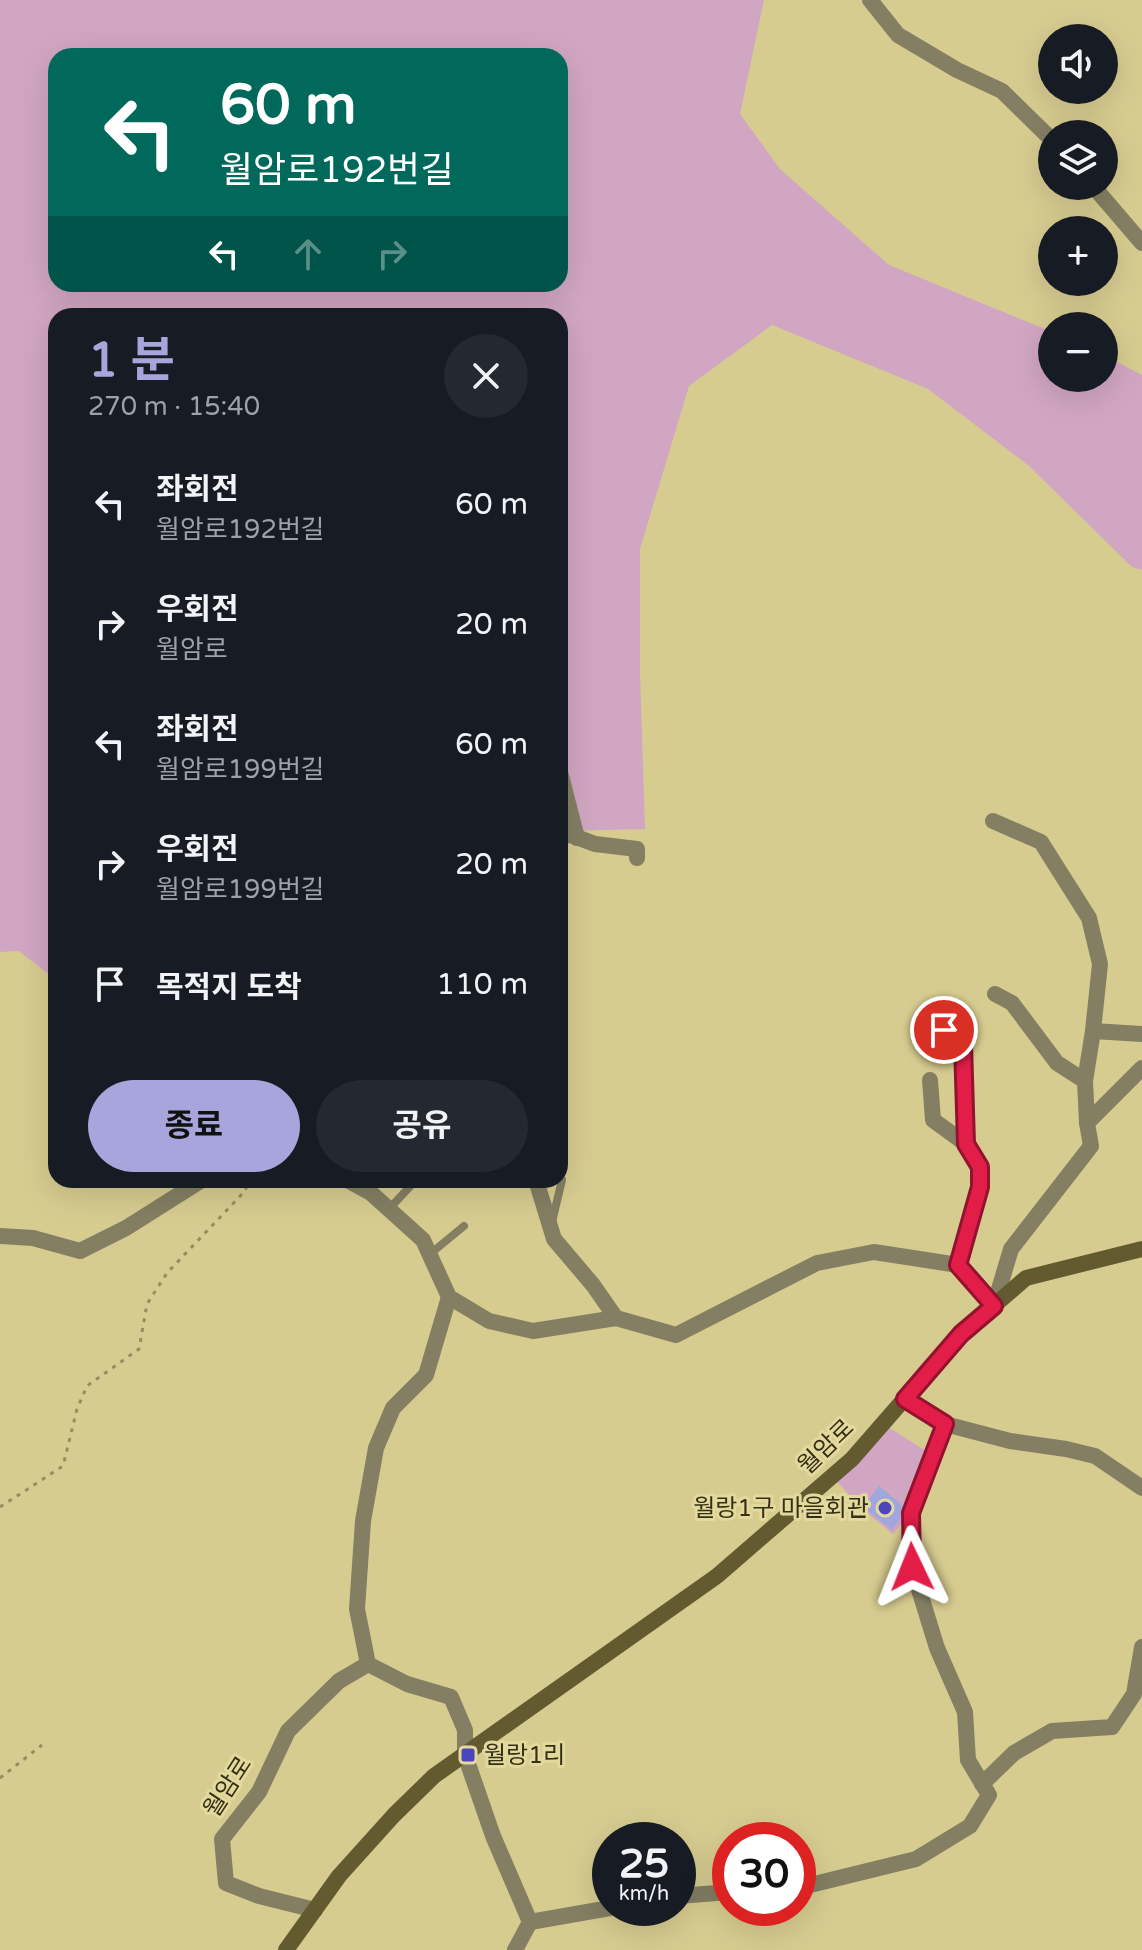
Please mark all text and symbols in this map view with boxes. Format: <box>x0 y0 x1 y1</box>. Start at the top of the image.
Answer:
map controls <box>1038 24 1118 392</box>
button: sound <box>1038 24 1118 104</box>
text: 60 m <box>220 72 356 139</box>
icon: left <box>88 80 192 184</box>
button: layers <box>1038 120 1118 200</box>
text: 월암로192번길 <box>220 149 453 192</box>
button: + <box>1038 216 1118 296</box>
icon: left <box>202 232 246 276</box>
icon: ahead <box>286 232 330 276</box>
icon: right <box>370 232 414 276</box>
button: − <box>1038 312 1118 392</box>
text: 1 분 <box>88 332 175 390</box>
button: close <box>444 334 528 418</box>
text: 270 m · 15:40 <box>88 391 260 422</box>
text: 좌회전 <box>156 471 239 508</box>
icon: left <box>88 482 132 526</box>
text: 60 m <box>455 486 528 523</box>
text: 월암로192번길 <box>156 514 325 545</box>
text: 우회전 <box>156 591 239 628</box>
icon: right <box>88 602 132 646</box>
text: 20 m <box>455 606 528 643</box>
text: 월암로 <box>156 634 228 665</box>
text: 좌회전 <box>156 711 239 748</box>
icon: left <box>88 722 132 766</box>
text: 60 m <box>455 726 528 763</box>
text: 월암로199번길 <box>156 754 325 785</box>
text: 우회전 <box>156 831 239 868</box>
icon: right <box>88 842 132 886</box>
text: 20 m <box>455 846 528 883</box>
text: 월암로199번길 <box>156 874 325 905</box>
icon: arrive <box>88 962 132 1006</box>
text: 110 m <box>436 966 528 1003</box>
text: 목적지 도착 <box>156 969 302 1006</box>
pin <box>910 996 978 1064</box>
icon: arrive <box>922 1008 966 1052</box>
button: 종료 <box>88 1080 300 1172</box>
button: 공유 <box>316 1080 528 1172</box>
street label: 월암로 <box>792 1414 860 1480</box>
place label: 월랑1구 마을회관 <box>693 1494 869 1523</box>
marker: 월랑1구 마을회관 <box>876 1499 894 1517</box>
position arrow <box>870 1525 954 1609</box>
place label: 월랑1리 <box>484 1741 565 1770</box>
marker: 월랑1리 <box>459 1746 477 1764</box>
street label: 월암로 <box>198 1751 258 1823</box>
speed limit sign: 30 <box>712 1822 816 1926</box>
text: 25 <box>619 1840 669 1888</box>
text: km/h <box>619 1882 669 1906</box>

